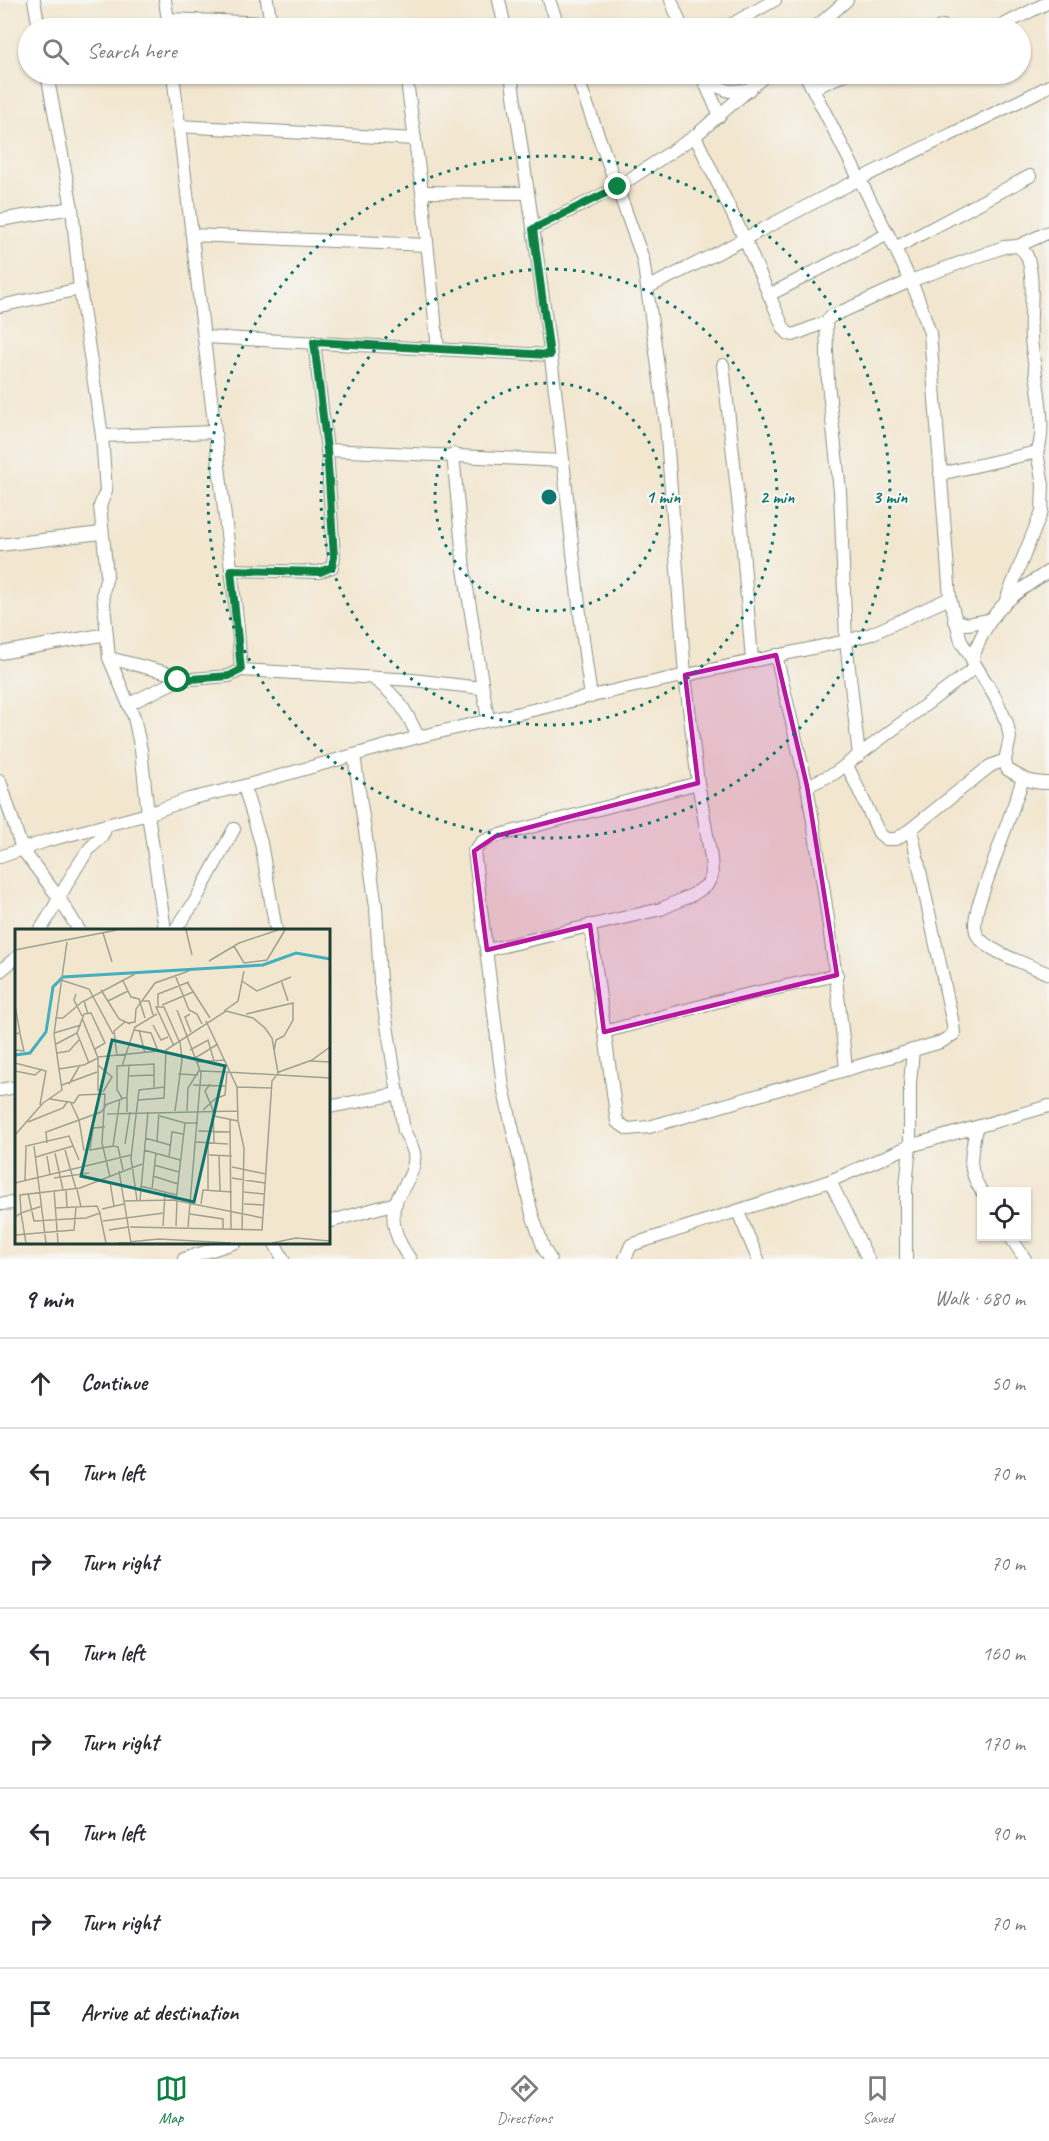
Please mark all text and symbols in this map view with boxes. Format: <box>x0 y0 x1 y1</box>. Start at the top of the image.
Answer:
search box <box>18 18 1031 84</box>
icon: search <box>39 35 72 68</box>
text: Search here <box>87 37 177 65</box>
route end <box>604 173 630 199</box>
text: 1 min <box>646 486 681 508</box>
text: 2 min <box>760 486 795 508</box>
text: 3 min <box>873 486 908 508</box>
centre of rings <box>539 487 559 507</box>
route start <box>164 666 190 692</box>
inset map <box>15 929 330 1244</box>
map controls <box>977 1187 1031 1241</box>
button: locate <box>977 1187 1031 1241</box>
text: 9 min <box>24 1282 74 1315</box>
text: Walk · 680 m <box>935 1286 1025 1311</box>
icon: ahead <box>24 1367 57 1400</box>
text: Continue <box>81 1369 147 1397</box>
text: 50 m <box>991 1371 1025 1396</box>
icon: left <box>24 1457 57 1490</box>
text: Turn left <box>81 1459 145 1487</box>
text: 70 m <box>991 1461 1025 1486</box>
icon: right <box>24 1547 57 1580</box>
text: Turn right <box>81 1549 158 1577</box>
text: 70 m <box>991 1551 1025 1576</box>
icon: left <box>24 1637 57 1670</box>
text: Turn left <box>81 1639 145 1667</box>
text: 160 m <box>982 1641 1025 1666</box>
icon: right <box>24 1727 57 1760</box>
text: Turn right <box>81 1729 158 1757</box>
text: 170 m <box>982 1731 1025 1756</box>
icon: left <box>24 1817 57 1850</box>
text: Turn left <box>81 1819 145 1847</box>
text: 90 m <box>991 1821 1025 1846</box>
icon: right <box>24 1907 57 1940</box>
text: Turn right <box>81 1909 158 1937</box>
text: 70 m <box>991 1911 1025 1936</box>
icon: arrive <box>24 1997 57 2030</box>
text: Arrive at destination <box>81 1999 238 2027</box>
tab: Map <box>155 2072 188 2128</box>
tab: Directions <box>497 2072 552 2128</box>
tab: Saved <box>861 2072 894 2128</box>

